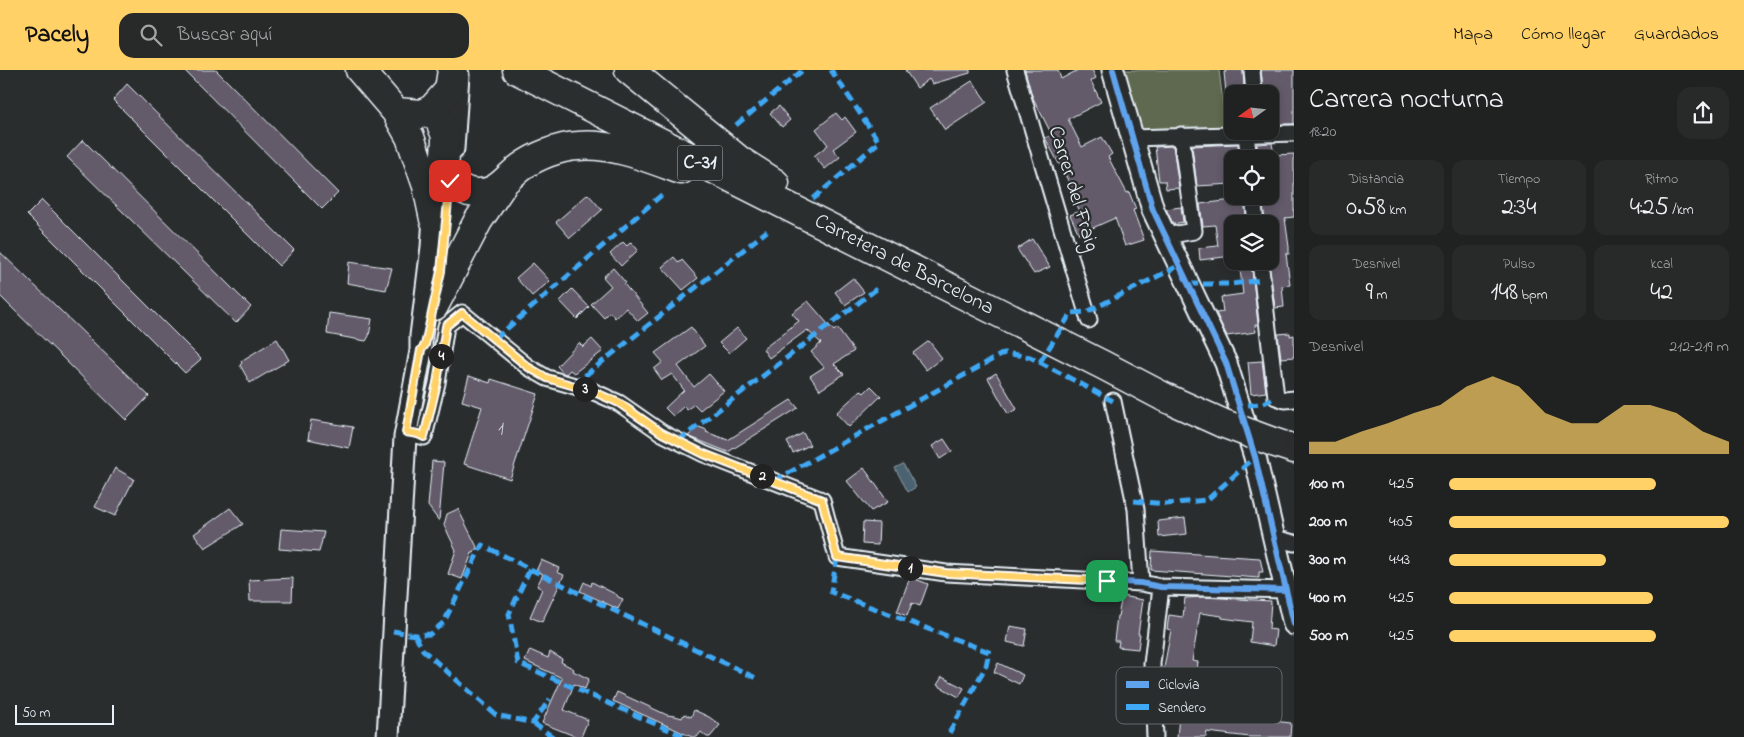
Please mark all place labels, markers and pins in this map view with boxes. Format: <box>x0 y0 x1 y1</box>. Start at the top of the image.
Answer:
pin <box>429 160 471 202</box>
pin: 4 <box>428 344 454 368</box>
pin: 3 <box>572 376 598 402</box>
pin: 2 <box>750 464 774 488</box>
pin: 1 <box>898 556 922 580</box>
pin <box>1086 560 1128 602</box>

